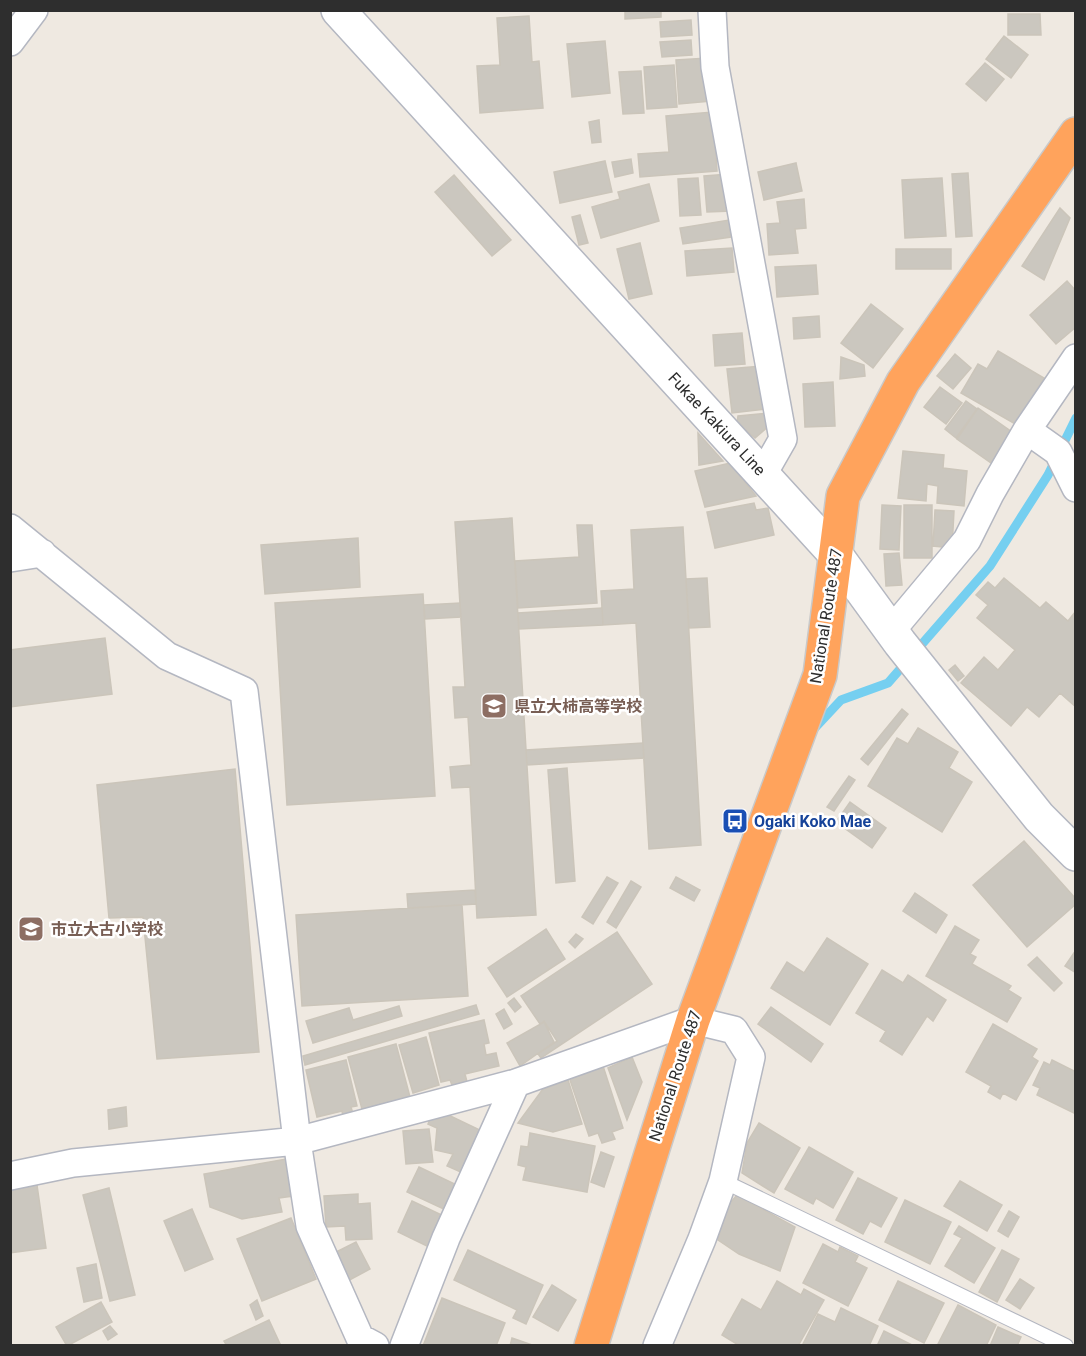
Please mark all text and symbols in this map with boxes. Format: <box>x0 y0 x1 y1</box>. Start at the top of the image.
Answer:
street label: Fukae Kakiura Line <box>664 369 770 479</box>
street label: National Route 487 <box>806 547 846 685</box>
school or university icon: 県立大柿高等学校 <box>479 691 509 721</box>
place label: 県立大柿高等学校 <box>514 697 642 716</box>
bus stop icon: Ogaki Koko Mae <box>720 806 750 836</box>
place label: Ogaki Koko Mae <box>754 812 872 831</box>
school or university icon: 市立大古小学校 <box>16 914 46 944</box>
place label: 市立大古小学校 <box>51 920 163 939</box>
street label: National Route 487 <box>645 1008 705 1144</box>

